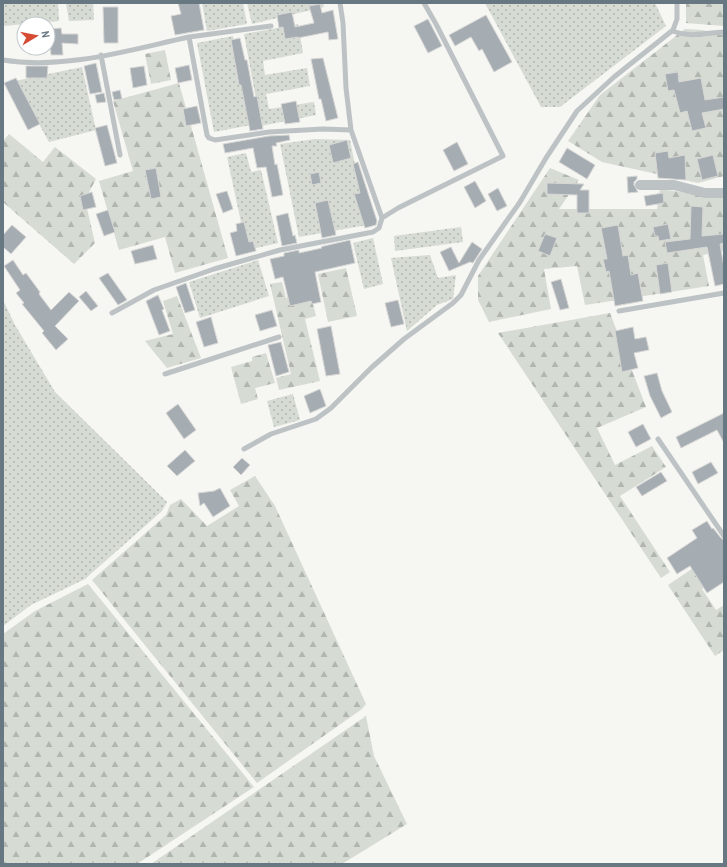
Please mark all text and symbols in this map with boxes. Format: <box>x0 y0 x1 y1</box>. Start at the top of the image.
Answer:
north arrow <box>16 16 56 56</box>
text: N <box>38 30 53 39</box>

